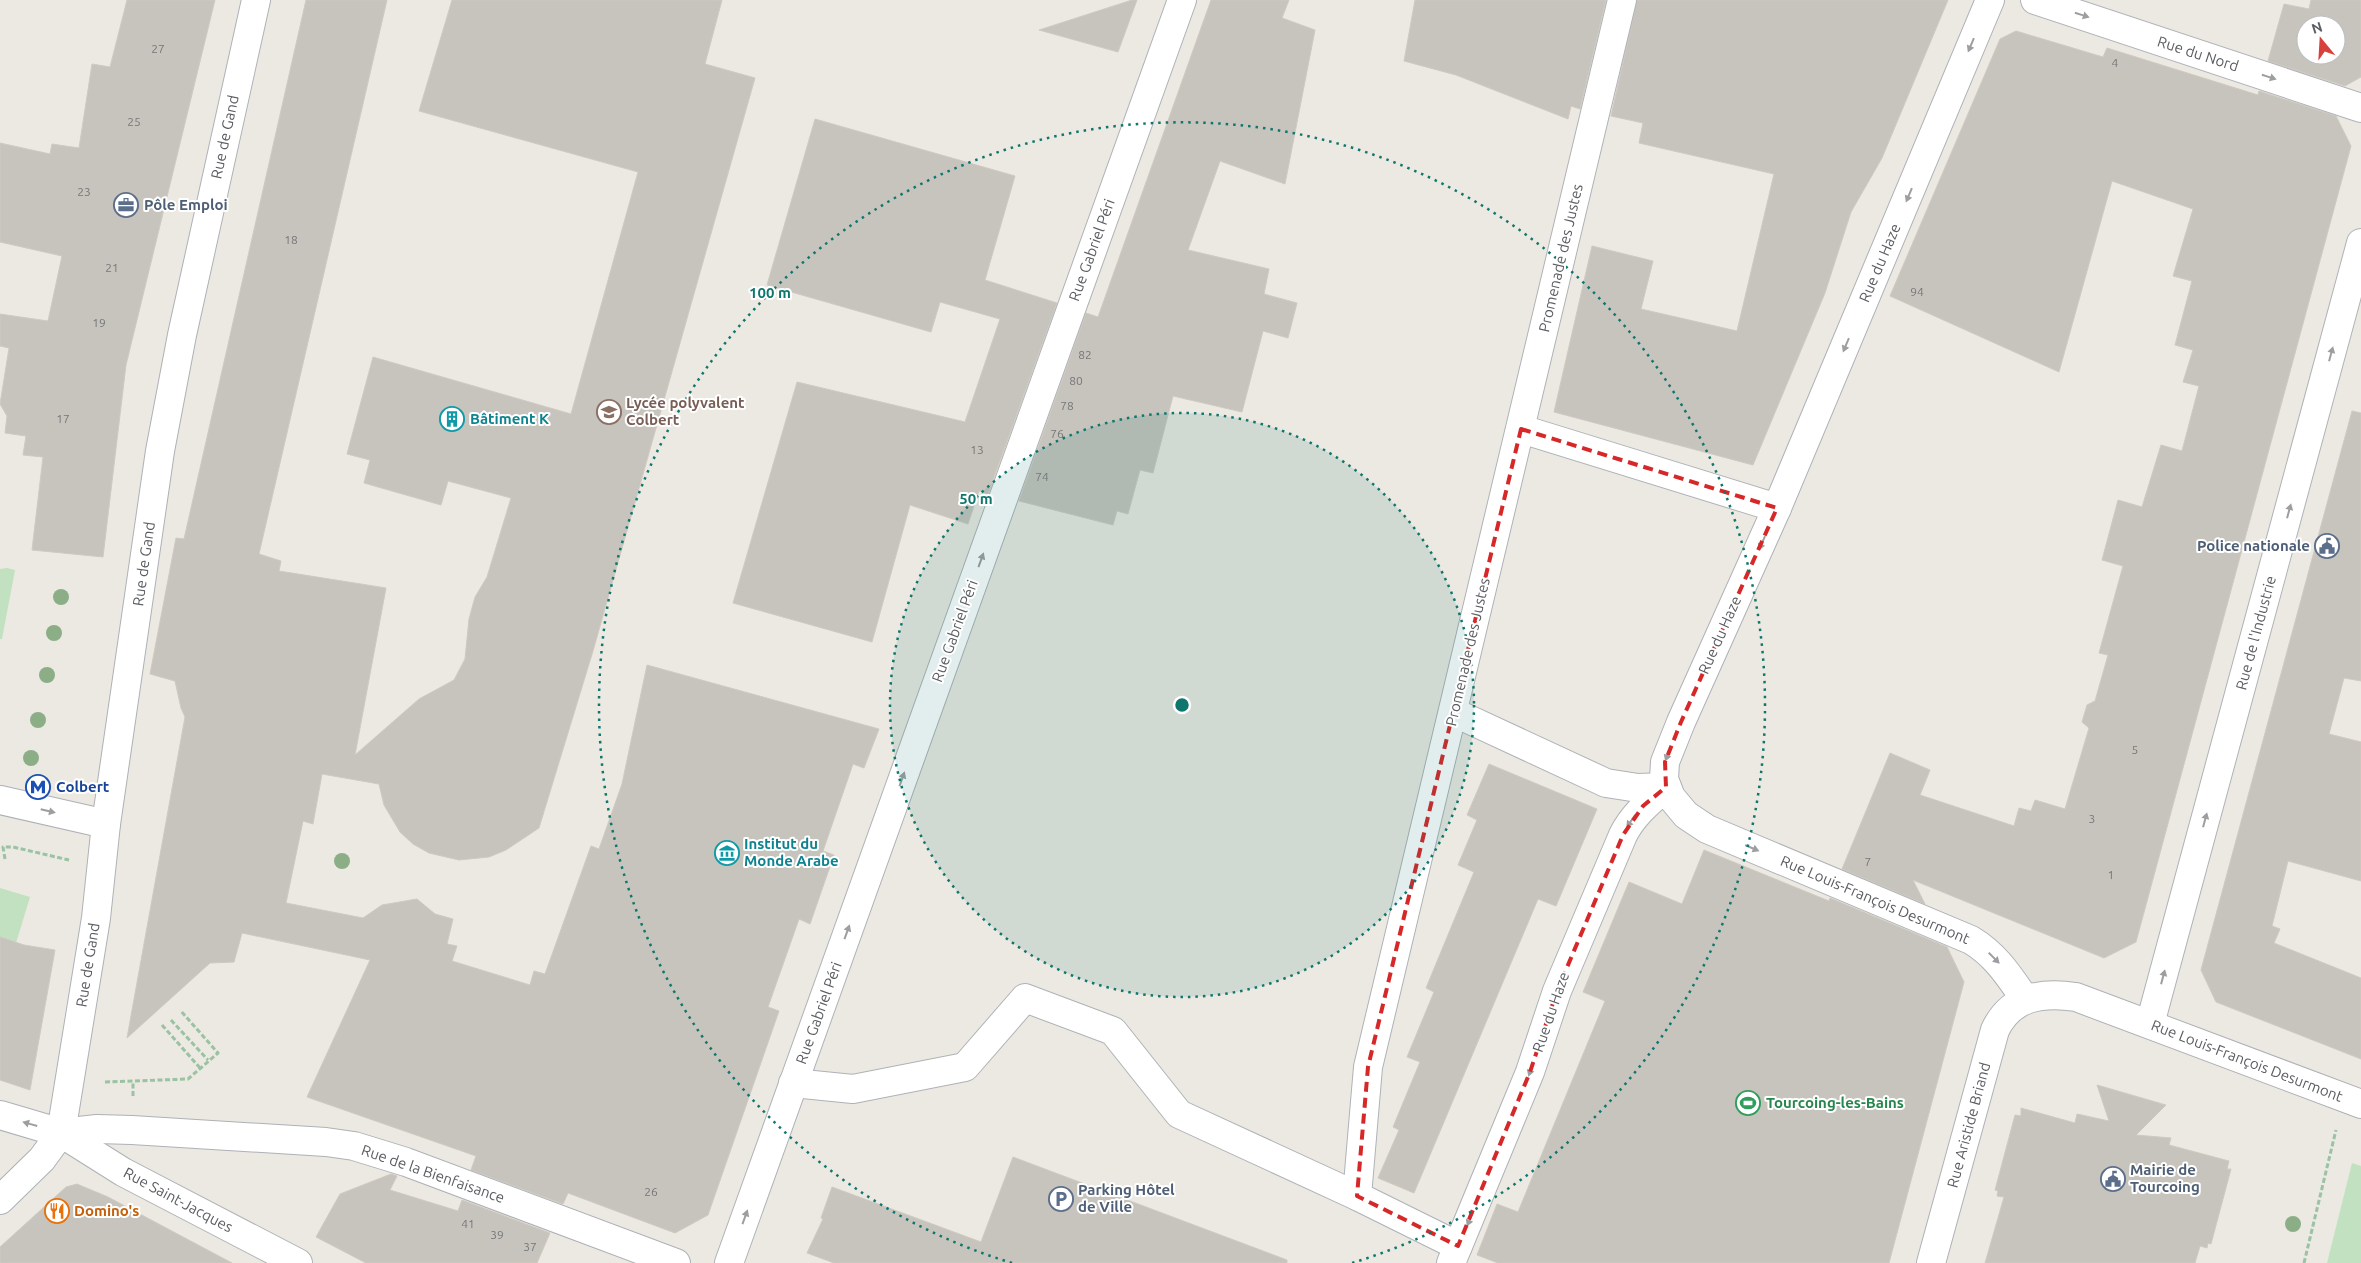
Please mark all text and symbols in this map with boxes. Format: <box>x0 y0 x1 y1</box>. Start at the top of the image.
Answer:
one-way arrow <box>2074 12 2089 20</box>
north arrow <box>2296 15 2346 65</box>
text: N <box>2310 18 2324 37</box>
street label: Rue du Nord <box>2155 32 2241 75</box>
one-way arrow <box>1967 38 1975 52</box>
house number: 27 <box>151 42 165 55</box>
house number: 4 <box>2112 56 2119 69</box>
one-way arrow <box>2262 74 2277 82</box>
street label: Rue de Gand <box>207 93 242 180</box>
house number: 25 <box>127 115 141 128</box>
street label: Promenade des Justes <box>1535 182 1586 334</box>
house number: 23 <box>77 185 91 198</box>
one-way arrow <box>1904 188 1912 202</box>
office icon: Pôle Emploi <box>113 192 139 218</box>
place label: Pôle Emploi <box>144 196 228 213</box>
street label: Rue Gabriel Péri <box>1065 197 1118 303</box>
street label: Rue du Haze <box>1855 221 1904 305</box>
house number: 18 <box>284 233 298 246</box>
house number: 21 <box>105 261 119 274</box>
text: 100 m <box>749 284 791 301</box>
house number: 94 <box>1910 285 1924 298</box>
house number: 19 <box>92 316 106 329</box>
one-way arrow <box>1841 338 1849 352</box>
one-way arrow <box>2327 347 2335 362</box>
house number: 82 <box>1078 348 1092 361</box>
house number: 80 <box>1069 374 1083 387</box>
place label: Lycée polyvalent Colbert <box>626 394 745 428</box>
school or university icon: Lycée polyvalent Colbert <box>596 399 622 425</box>
house number: 78 <box>1060 399 1074 412</box>
building icon: Bâtiment K <box>439 406 465 432</box>
place label: Bâtiment K <box>470 410 549 427</box>
house number: 17 <box>56 412 70 425</box>
house number: 76 <box>1050 427 1064 440</box>
house number: 13 <box>970 443 984 456</box>
house number: 74 <box>1035 470 1049 483</box>
text: 50 m <box>959 490 993 507</box>
one-way arrow <box>2285 503 2293 518</box>
street label: Rue de Gand <box>129 521 158 607</box>
public building icon: Police nationale <box>2314 533 2340 559</box>
one-way arrow <box>1757 536 1765 550</box>
place label: Police nationale <box>2197 537 2310 554</box>
one-way arrow <box>978 553 985 568</box>
street label: Rue de l'Industrie <box>2232 574 2279 692</box>
street label: Promenade des Justes <box>1442 576 1493 728</box>
street label: Rue Gabriel Péri <box>928 578 981 684</box>
street label: Rue du Haze <box>1695 593 1744 676</box>
centre of rings <box>1173 696 1191 714</box>
house number: 5 <box>2132 743 2138 756</box>
one-way arrow <box>1664 747 1672 762</box>
one-way arrow <box>899 772 906 787</box>
metro station icon: Colbert <box>25 774 51 800</box>
place label: Colbert <box>56 778 110 795</box>
one-way arrow <box>40 807 55 815</box>
house number: 3 <box>2089 812 2095 825</box>
one-way arrow <box>2201 812 2209 827</box>
one-way arrow <box>1626 814 1636 828</box>
place label: Institut du Monde Arabe <box>744 835 839 869</box>
museum icon: Institut du Monde Arabe <box>714 840 740 866</box>
one-way arrow <box>1745 844 1759 852</box>
street label: Rue Louis-François Desurmont <box>1778 852 1972 947</box>
house number: 7 <box>1865 855 1871 868</box>
house number: 1 <box>2108 868 2114 881</box>
street label: Rue de Gand <box>72 922 103 1008</box>
one-way arrow <box>844 925 851 940</box>
one-way arrow <box>1988 952 2000 964</box>
street label: Rue Gabriel Péri <box>792 960 845 1066</box>
one-way arrow <box>2159 969 2167 984</box>
street label: Rue du Haze <box>1529 970 1572 1054</box>
street label: Rue Louis-François Desurmont <box>2149 1016 2345 1105</box>
street label: Rue Aristide Briand <box>1944 1060 1993 1189</box>
one-way arrow <box>1527 1061 1534 1076</box>
sports icon: Tourcoing-les-Bains <box>1735 1090 1761 1116</box>
place label: Tourcoing-les-Bains <box>1766 1094 1904 1111</box>
one-way arrow <box>23 1120 38 1128</box>
street label: Rue de la Bienfaisance <box>359 1141 507 1206</box>
place label: Mairie de Tourcoing <box>2130 1161 2200 1195</box>
street label: Rue Saint-Jacques <box>121 1164 236 1236</box>
public building icon: Mairie de Tourcoing <box>2100 1166 2126 1192</box>
place label: Parking Hôtel de Ville <box>1078 1181 1175 1215</box>
house number: 26 <box>644 1185 658 1198</box>
parking icon: Parking Hôtel de Ville <box>1048 1186 1074 1212</box>
restaurant icon: Domino's <box>44 1198 70 1224</box>
place label: Domino's <box>74 1202 139 1219</box>
one-way arrow <box>741 1209 749 1224</box>
one-way arrow <box>1465 1212 1473 1226</box>
house number: 41 <box>461 1217 475 1230</box>
house number: 39 <box>490 1228 504 1241</box>
house number: 37 <box>523 1240 537 1253</box>

